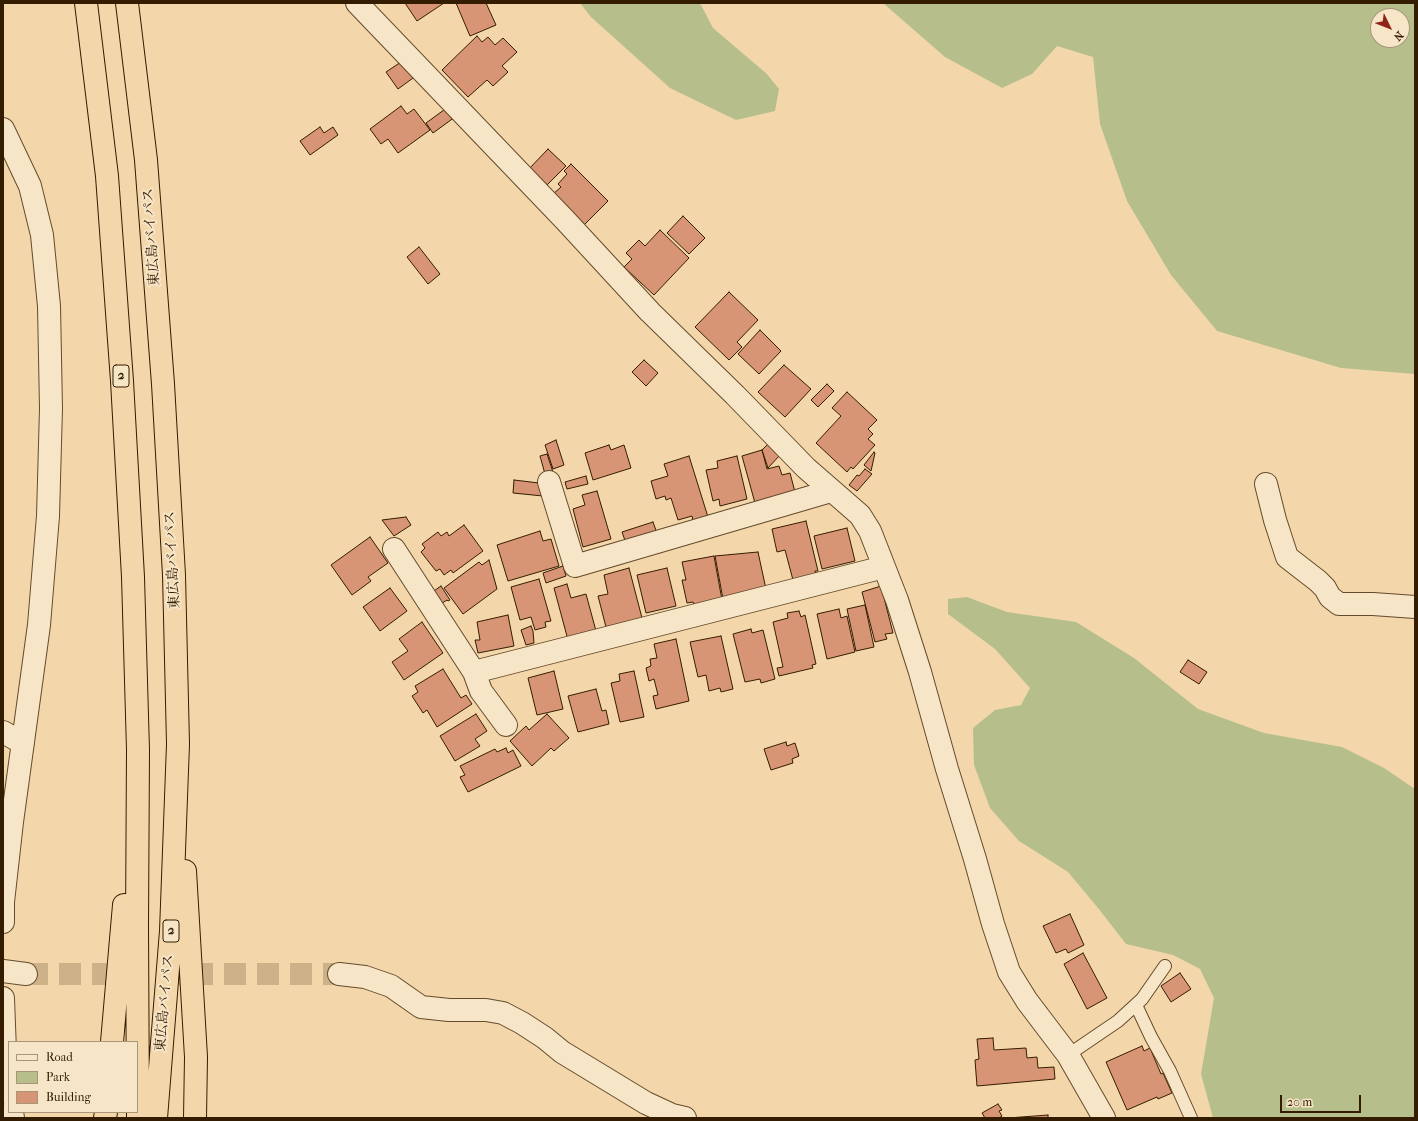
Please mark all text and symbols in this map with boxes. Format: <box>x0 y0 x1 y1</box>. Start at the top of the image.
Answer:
north arrow <box>1370 8 1410 48</box>
text: N <box>1391 28 1406 43</box>
street label: 東広島バイパス <box>140 188 164 286</box>
road number: 2 <box>113 365 129 387</box>
street label: 東広島バイパス <box>162 511 184 609</box>
road number: 2 <box>163 920 179 942</box>
street label: 東広島バイパス <box>152 953 178 1053</box>
legend <box>8 1041 138 1113</box>
text: Road <box>46 1050 73 1064</box>
text: Park <box>46 1070 70 1084</box>
scale bar <box>1282 1087 1363 1113</box>
text: Building <box>46 1090 91 1104</box>
text: 20 m <box>1287 1095 1312 1109</box>

